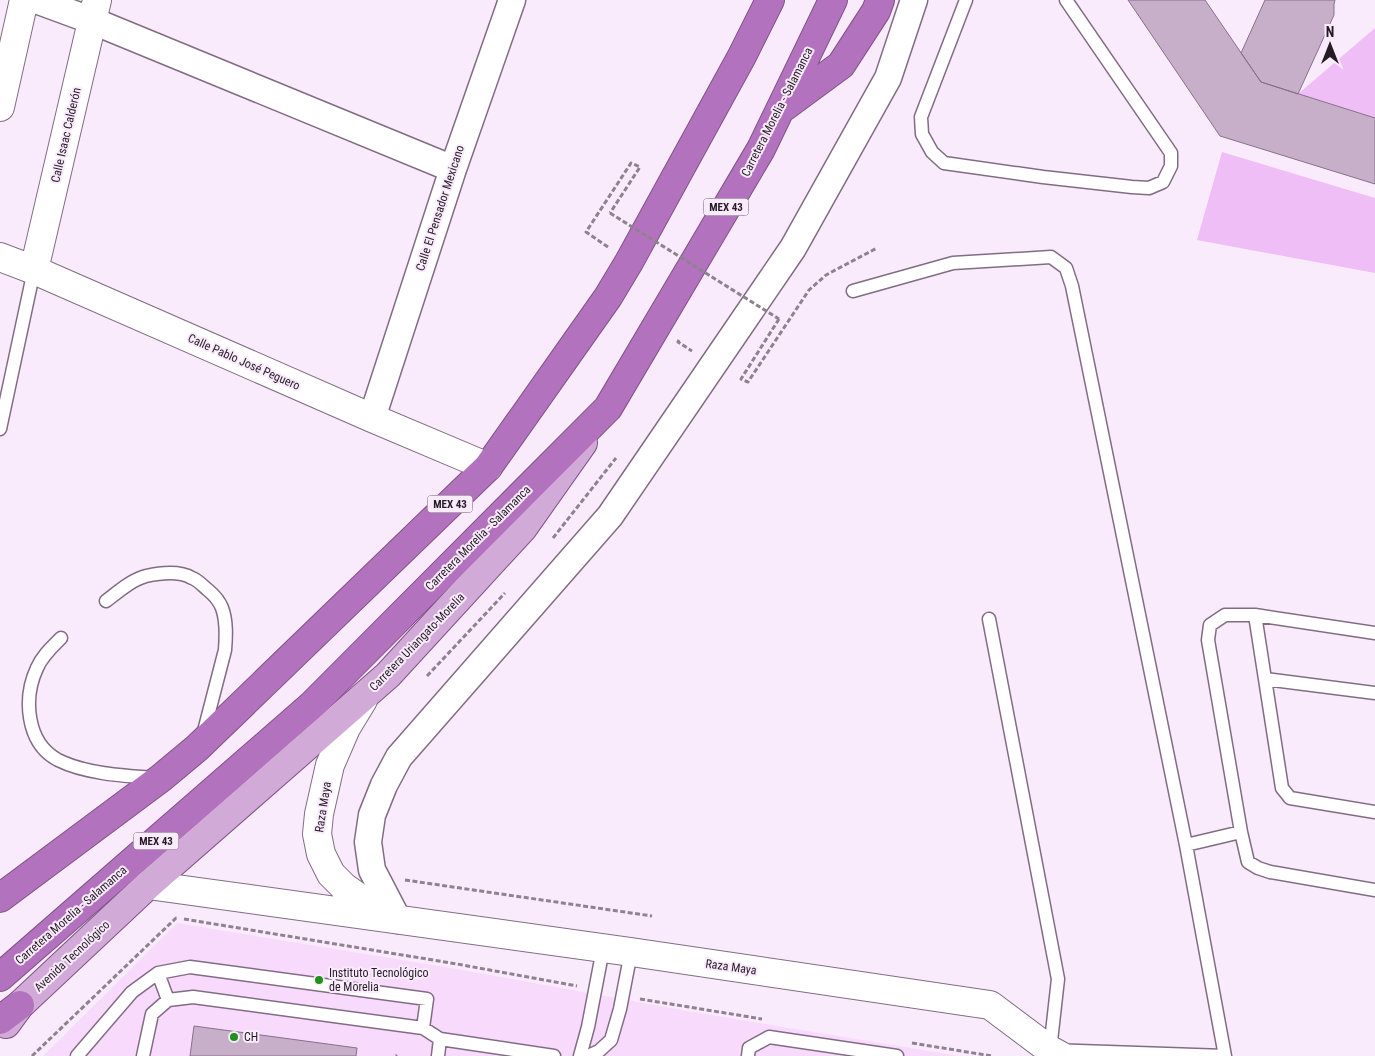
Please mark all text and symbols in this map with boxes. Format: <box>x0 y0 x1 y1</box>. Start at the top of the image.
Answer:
north arrow <box>1305 20 1355 70</box>
text: N <box>1326 24 1334 40</box>
street label: Carretera Morelia - Salamanca <box>738 45 816 179</box>
street label: Calle Isaac Calderón <box>48 86 84 184</box>
street label: Calle El Pensador Mexicano <box>413 143 467 273</box>
road number: MEX 43 <box>704 198 748 216</box>
street label: Calle Pablo José Peguero <box>186 331 302 393</box>
street label: Carretera Morelia - Salamanca <box>423 482 534 593</box>
road number: MEX 43 <box>428 496 472 512</box>
street label: Carretera Uriangato-Morelia <box>367 590 468 694</box>
street label: Raza Maya <box>312 780 334 833</box>
road number: MEX 43 <box>134 832 178 849</box>
street label: Carretera Morelia - Salamanca <box>13 863 130 967</box>
street label: Avenida Tecnológico <box>31 918 113 994</box>
street label: Raza Maya <box>705 956 758 978</box>
place label: Instituto Tecnológico de Morelia <box>329 966 429 994</box>
marker: Instituto Tecnológico de Morelia <box>313 974 325 986</box>
place label: CH <box>244 1030 258 1044</box>
marker: CH <box>228 1031 240 1043</box>

